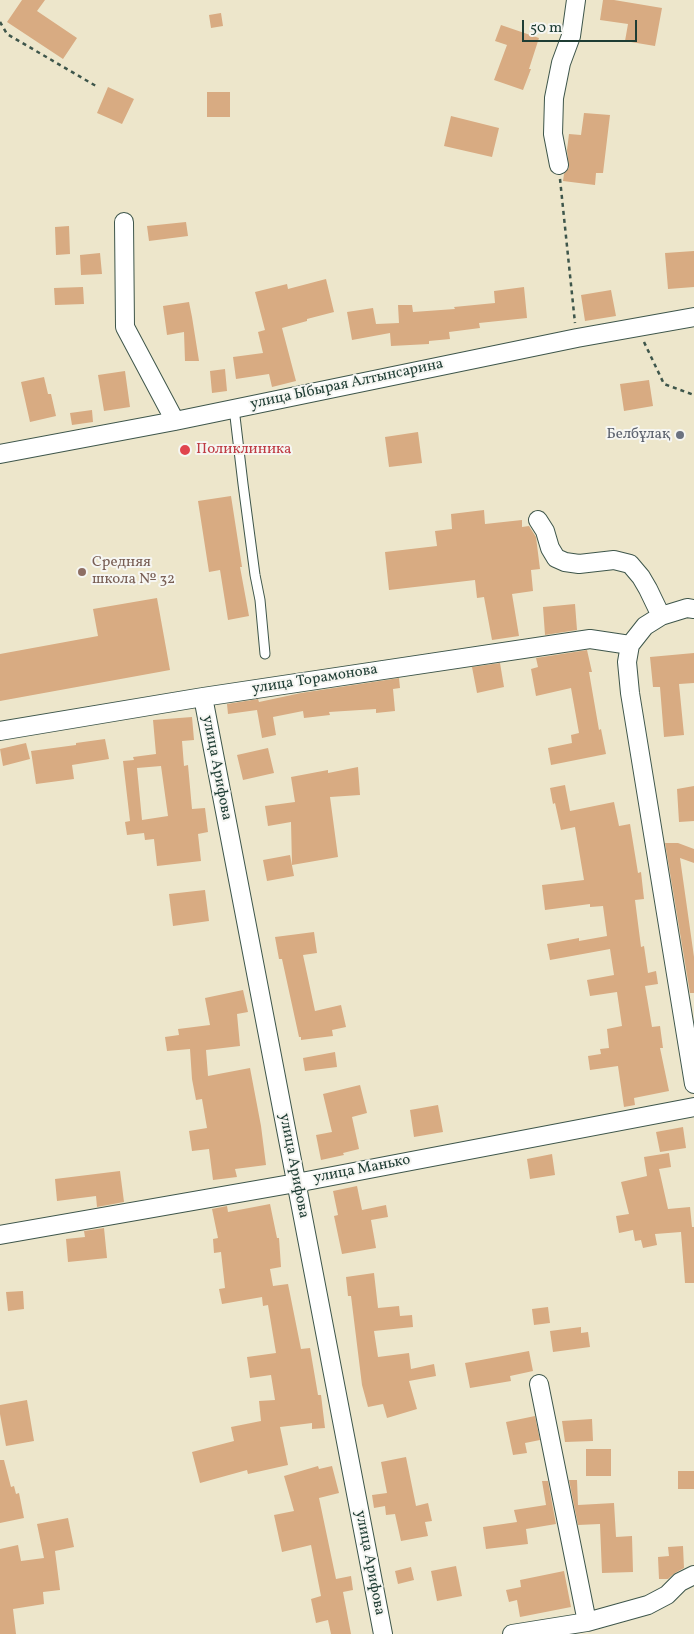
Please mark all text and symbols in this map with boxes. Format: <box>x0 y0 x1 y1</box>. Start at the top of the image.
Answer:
scale bar <box>524 10 639 42</box>
text: 50 m <box>530 18 562 39</box>
street label: улица Ыбырая Алтынсарина <box>249 356 445 414</box>
place label: Белбұлақ <box>607 426 670 444</box>
marker: Белбұлақ <box>674 429 686 441</box>
place label: Поликлиника <box>196 441 291 459</box>
marker: Поликлиника <box>178 443 192 457</box>
place label: Средняя школа № 32 <box>92 554 175 589</box>
marker: Средняя школа № 32 <box>76 566 88 578</box>
street label: улица Торамонова <box>251 661 379 699</box>
street label: улица Арифова <box>197 714 235 822</box>
street label: улица Арифова <box>274 1112 312 1220</box>
street label: улица Манько <box>312 1152 412 1188</box>
street label: улица Арифова <box>350 1509 388 1617</box>

